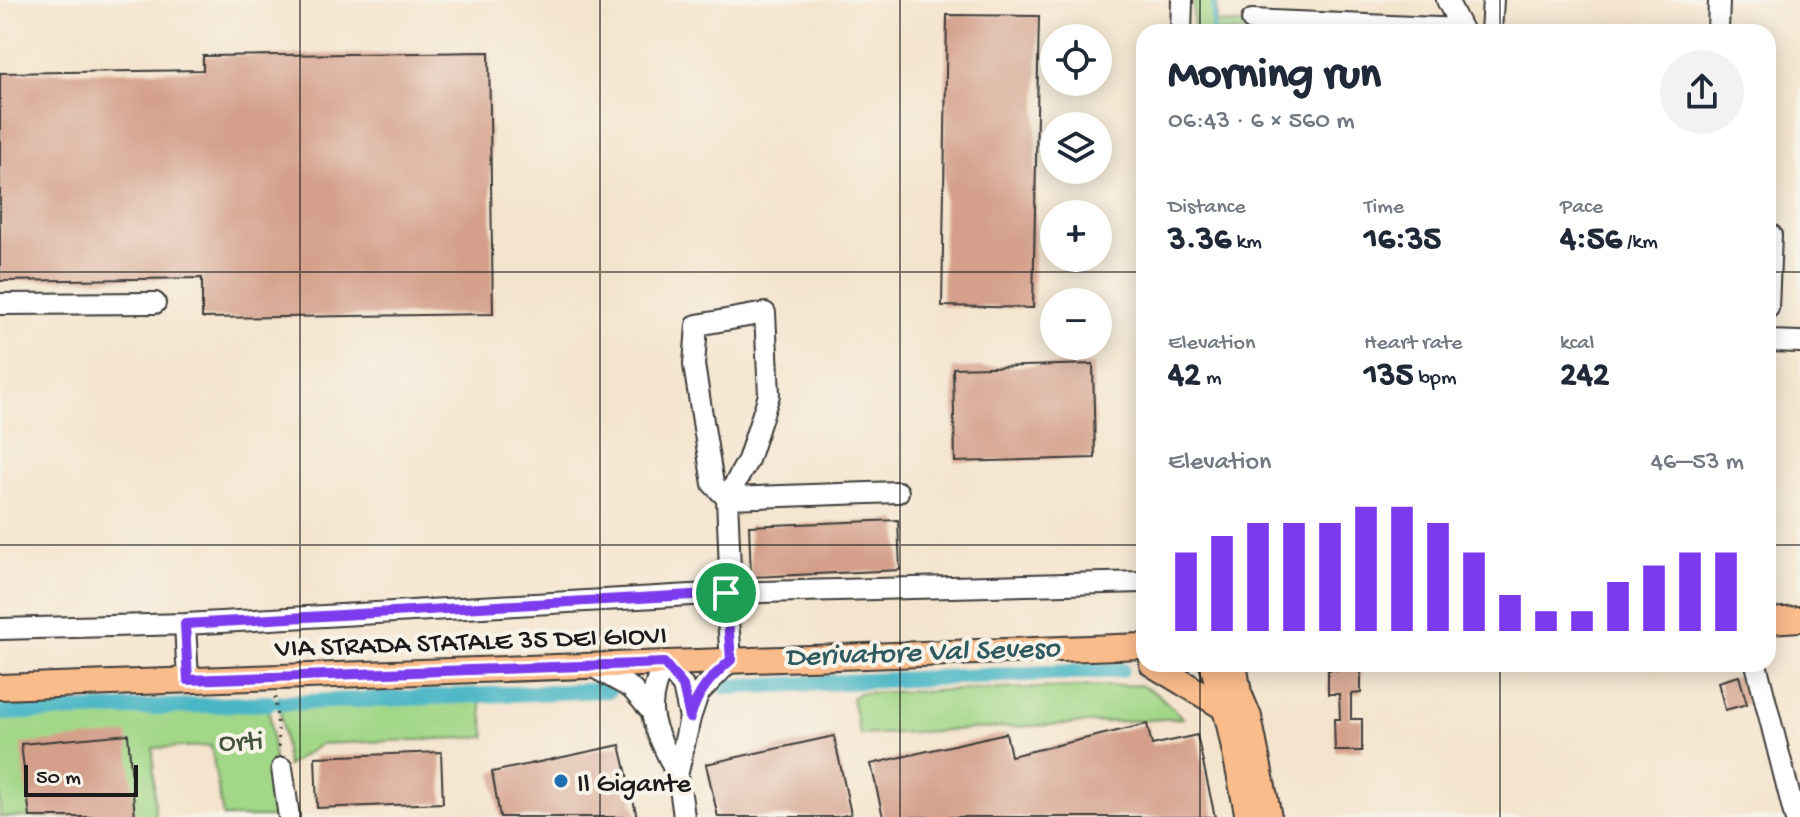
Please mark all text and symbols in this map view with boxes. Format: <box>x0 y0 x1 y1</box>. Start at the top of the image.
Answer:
map controls <box>1040 24 1112 360</box>
button: locate <box>1040 24 1112 96</box>
button: share <box>1660 50 1744 134</box>
text: Morning run <box>1168 51 1381 103</box>
text: 06:43 · 6 × 560 m <box>1168 107 1355 138</box>
button: layers <box>1040 112 1112 184</box>
text: Distance <box>1168 195 1246 221</box>
text: Time <box>1364 195 1404 221</box>
text: Pace <box>1560 195 1603 221</box>
button: + <box>1040 200 1112 272</box>
text: 3.36 <box>1168 221 1231 261</box>
text: 16:35 <box>1364 221 1441 261</box>
text: 4:56 <box>1560 221 1622 261</box>
text: km <box>1231 230 1262 256</box>
text: /km <box>1622 230 1658 256</box>
button: − <box>1040 288 1112 360</box>
text: Elevation <box>1168 331 1255 357</box>
text: Heart rate <box>1364 331 1462 357</box>
text: kcal <box>1560 331 1594 357</box>
text: 42 <box>1168 357 1201 397</box>
text: 135 <box>1364 357 1413 397</box>
text: 242 <box>1560 357 1609 397</box>
text: m <box>1201 366 1222 392</box>
text: bpm <box>1413 366 1457 392</box>
text: Elevation <box>1168 448 1271 479</box>
text: 46–53 m <box>1651 448 1744 479</box>
pin <box>692 559 760 627</box>
icon: arrive <box>704 571 748 615</box>
street label: VIA STRADA STATALE 35 DEI GIOVI <box>274 620 668 667</box>
water label: Derivatore Val Seveso <box>784 632 1062 677</box>
park label: Orti <box>219 727 263 760</box>
scale bar <box>24 761 138 797</box>
text: 50 m <box>36 766 81 792</box>
place label: Il Gigante <box>577 769 691 802</box>
marker: Il Gigante <box>552 772 570 790</box>

